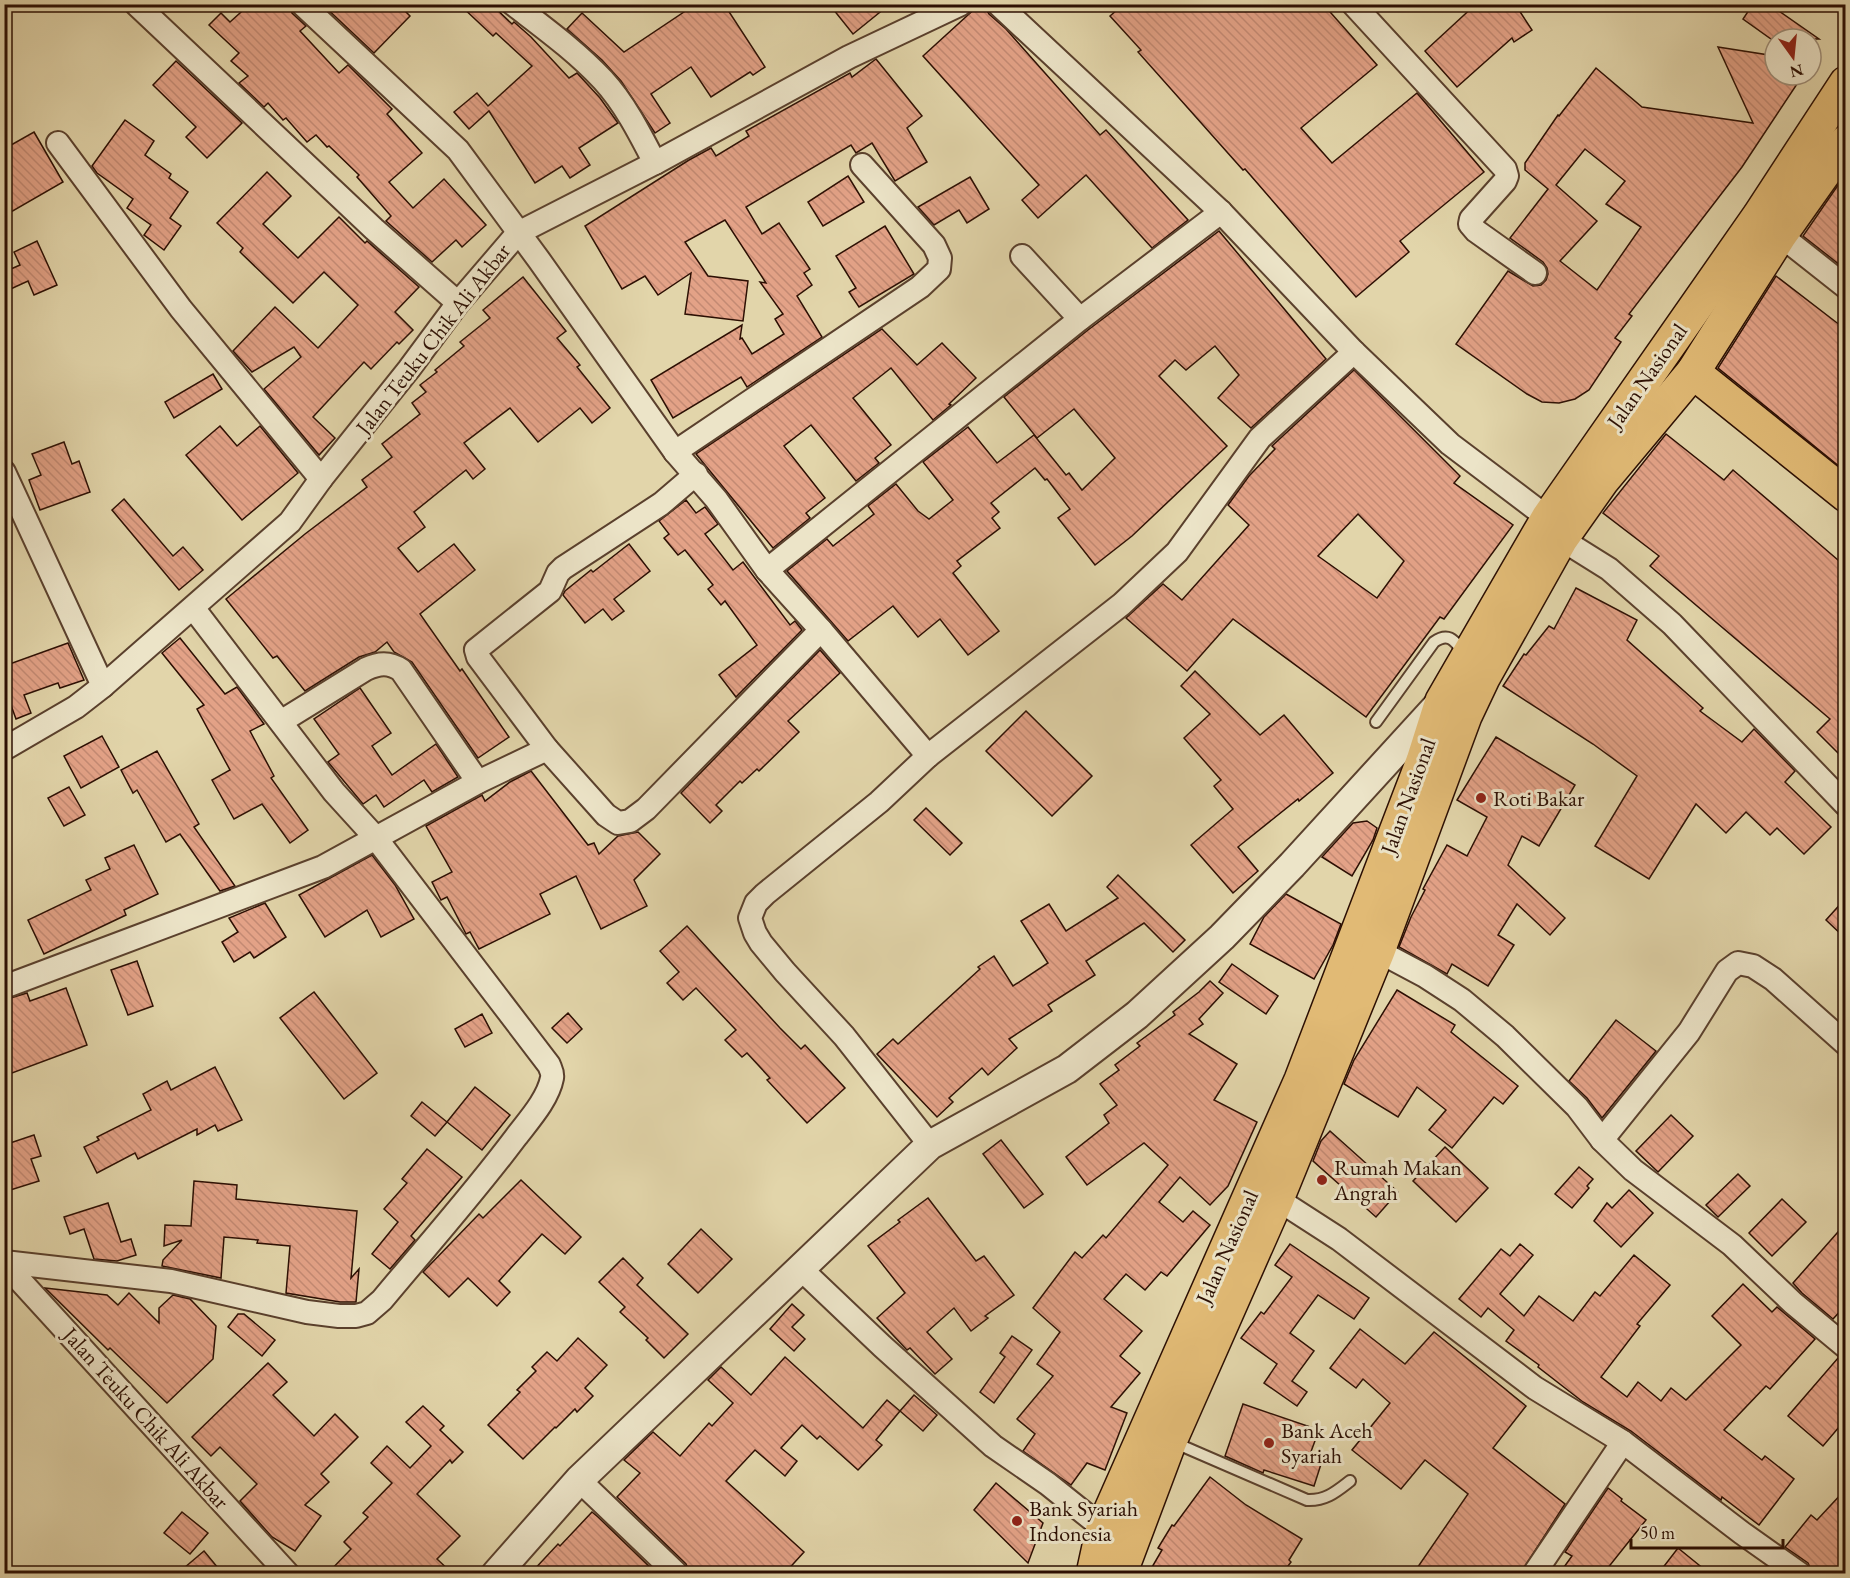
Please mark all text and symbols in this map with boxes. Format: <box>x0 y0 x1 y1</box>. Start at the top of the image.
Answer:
north arrow <box>1763 27 1823 87</box>
text: N <box>1788 59 1806 83</box>
street label: Jalan Teuku Chik Ali Akbar <box>348 237 517 442</box>
street label: Jalan Nasional <box>1599 318 1694 436</box>
street label: Jalan Nasional <box>1373 734 1442 860</box>
place label: Roti Bakar <box>1493 784 1585 813</box>
marker: Roti Bakar <box>1474 791 1488 805</box>
place label: Rumah Makan Angrah <box>1333 1153 1462 1207</box>
marker: Rumah Makan Angrah <box>1315 1173 1329 1187</box>
street label: Jalan Nasional <box>1188 1186 1265 1310</box>
street label: Jalan Teuku Chik Ali Akbar <box>55 1319 236 1516</box>
place label: Bank Aceh Syariah <box>1281 1416 1373 1470</box>
marker: Bank Aceh Syariah <box>1262 1436 1276 1450</box>
place label: Bank Syariah Indonesia <box>1029 1494 1138 1548</box>
scale bar <box>1631 1512 1782 1550</box>
marker: Bank Syariah Indonesia <box>1010 1514 1024 1528</box>
text: 50 m <box>1640 1521 1675 1544</box>

